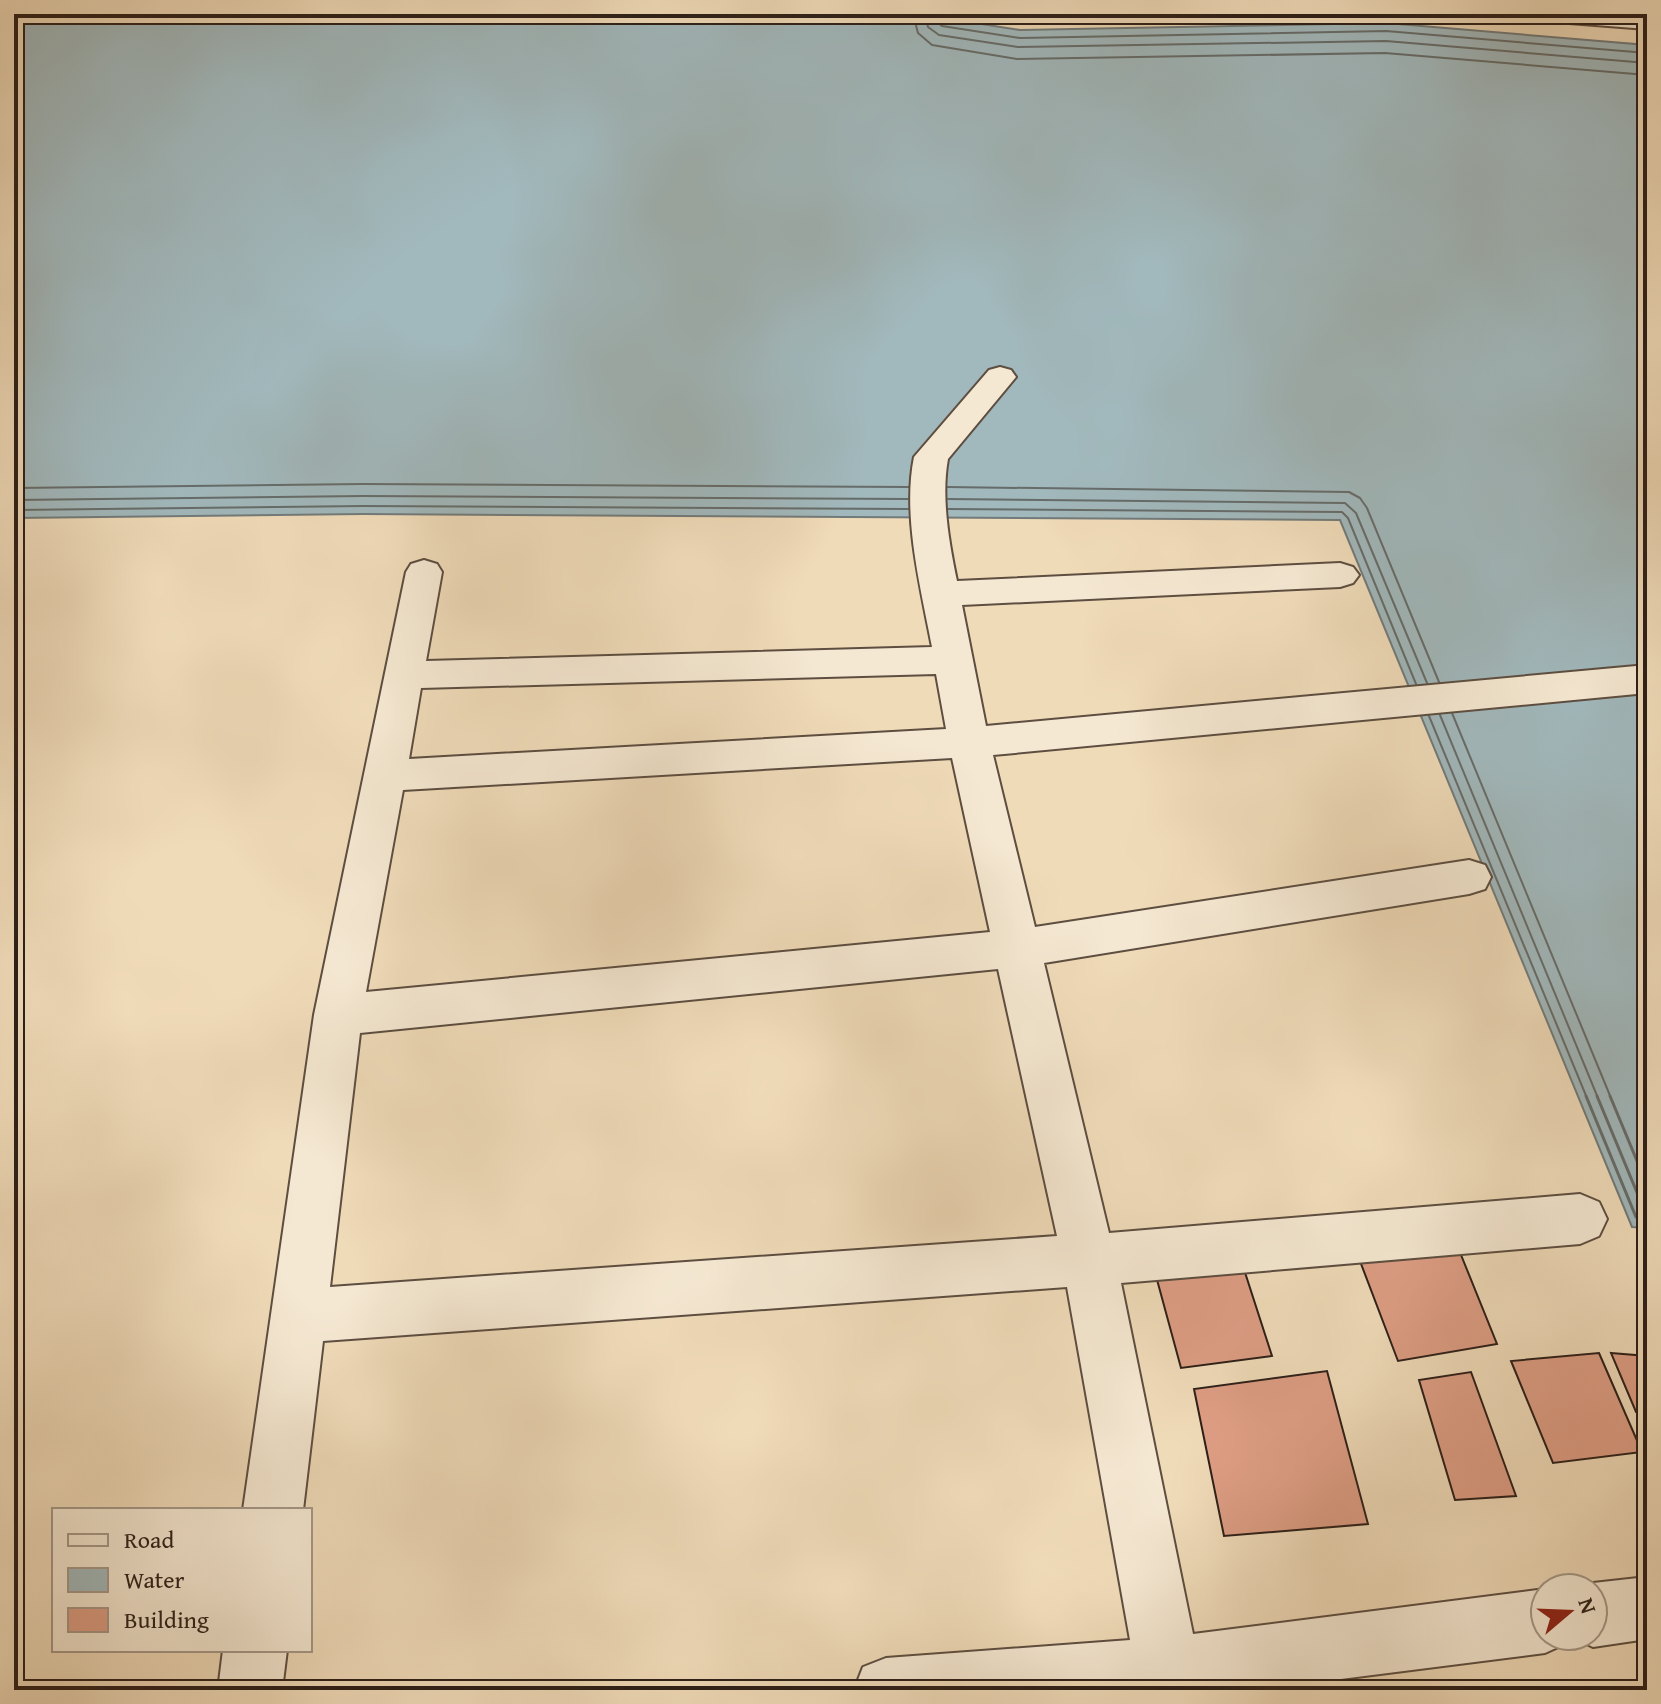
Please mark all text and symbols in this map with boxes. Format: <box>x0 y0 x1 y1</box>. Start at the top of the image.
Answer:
legend <box>52 1508 312 1652</box>
text: Road <box>124 1522 174 1557</box>
text: Water <box>124 1562 185 1597</box>
north arrow <box>1529 1572 1609 1652</box>
text: N <box>1570 1593 1606 1618</box>
text: Building <box>124 1602 209 1637</box>

